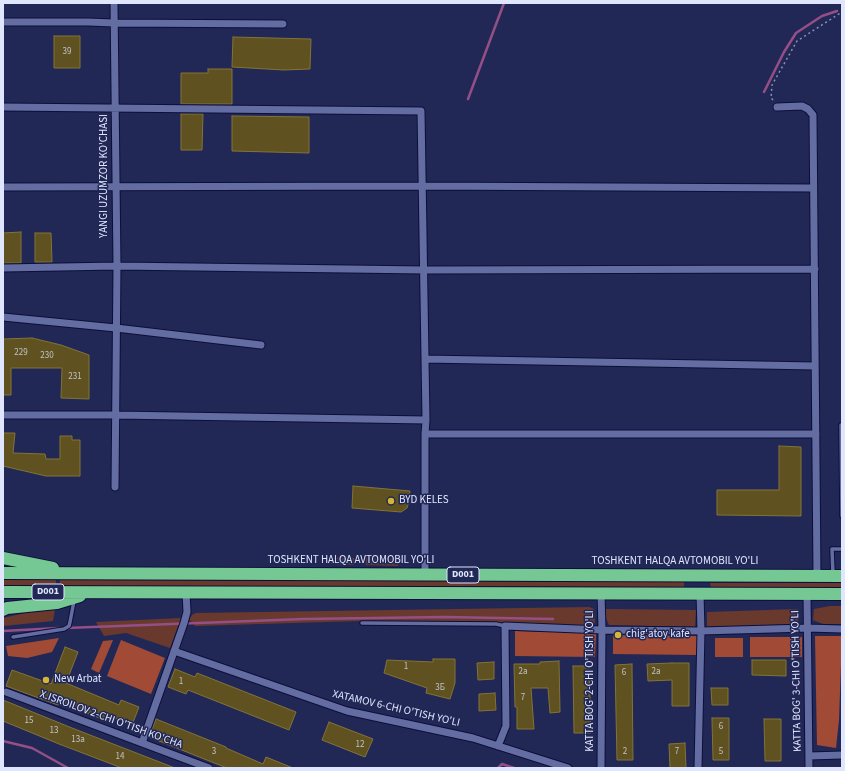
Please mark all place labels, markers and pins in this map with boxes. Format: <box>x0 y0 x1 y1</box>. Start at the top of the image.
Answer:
place label: BYD KELES <box>399 494 449 508</box>
marker: BYD KELES <box>386 496 396 506</box>
place label: chig'atoy kafe <box>626 628 690 642</box>
marker: chig'atoy kafe <box>613 630 623 640</box>
place label: New Arbat <box>54 673 102 687</box>
marker: New Arbat <box>41 675 51 685</box>

